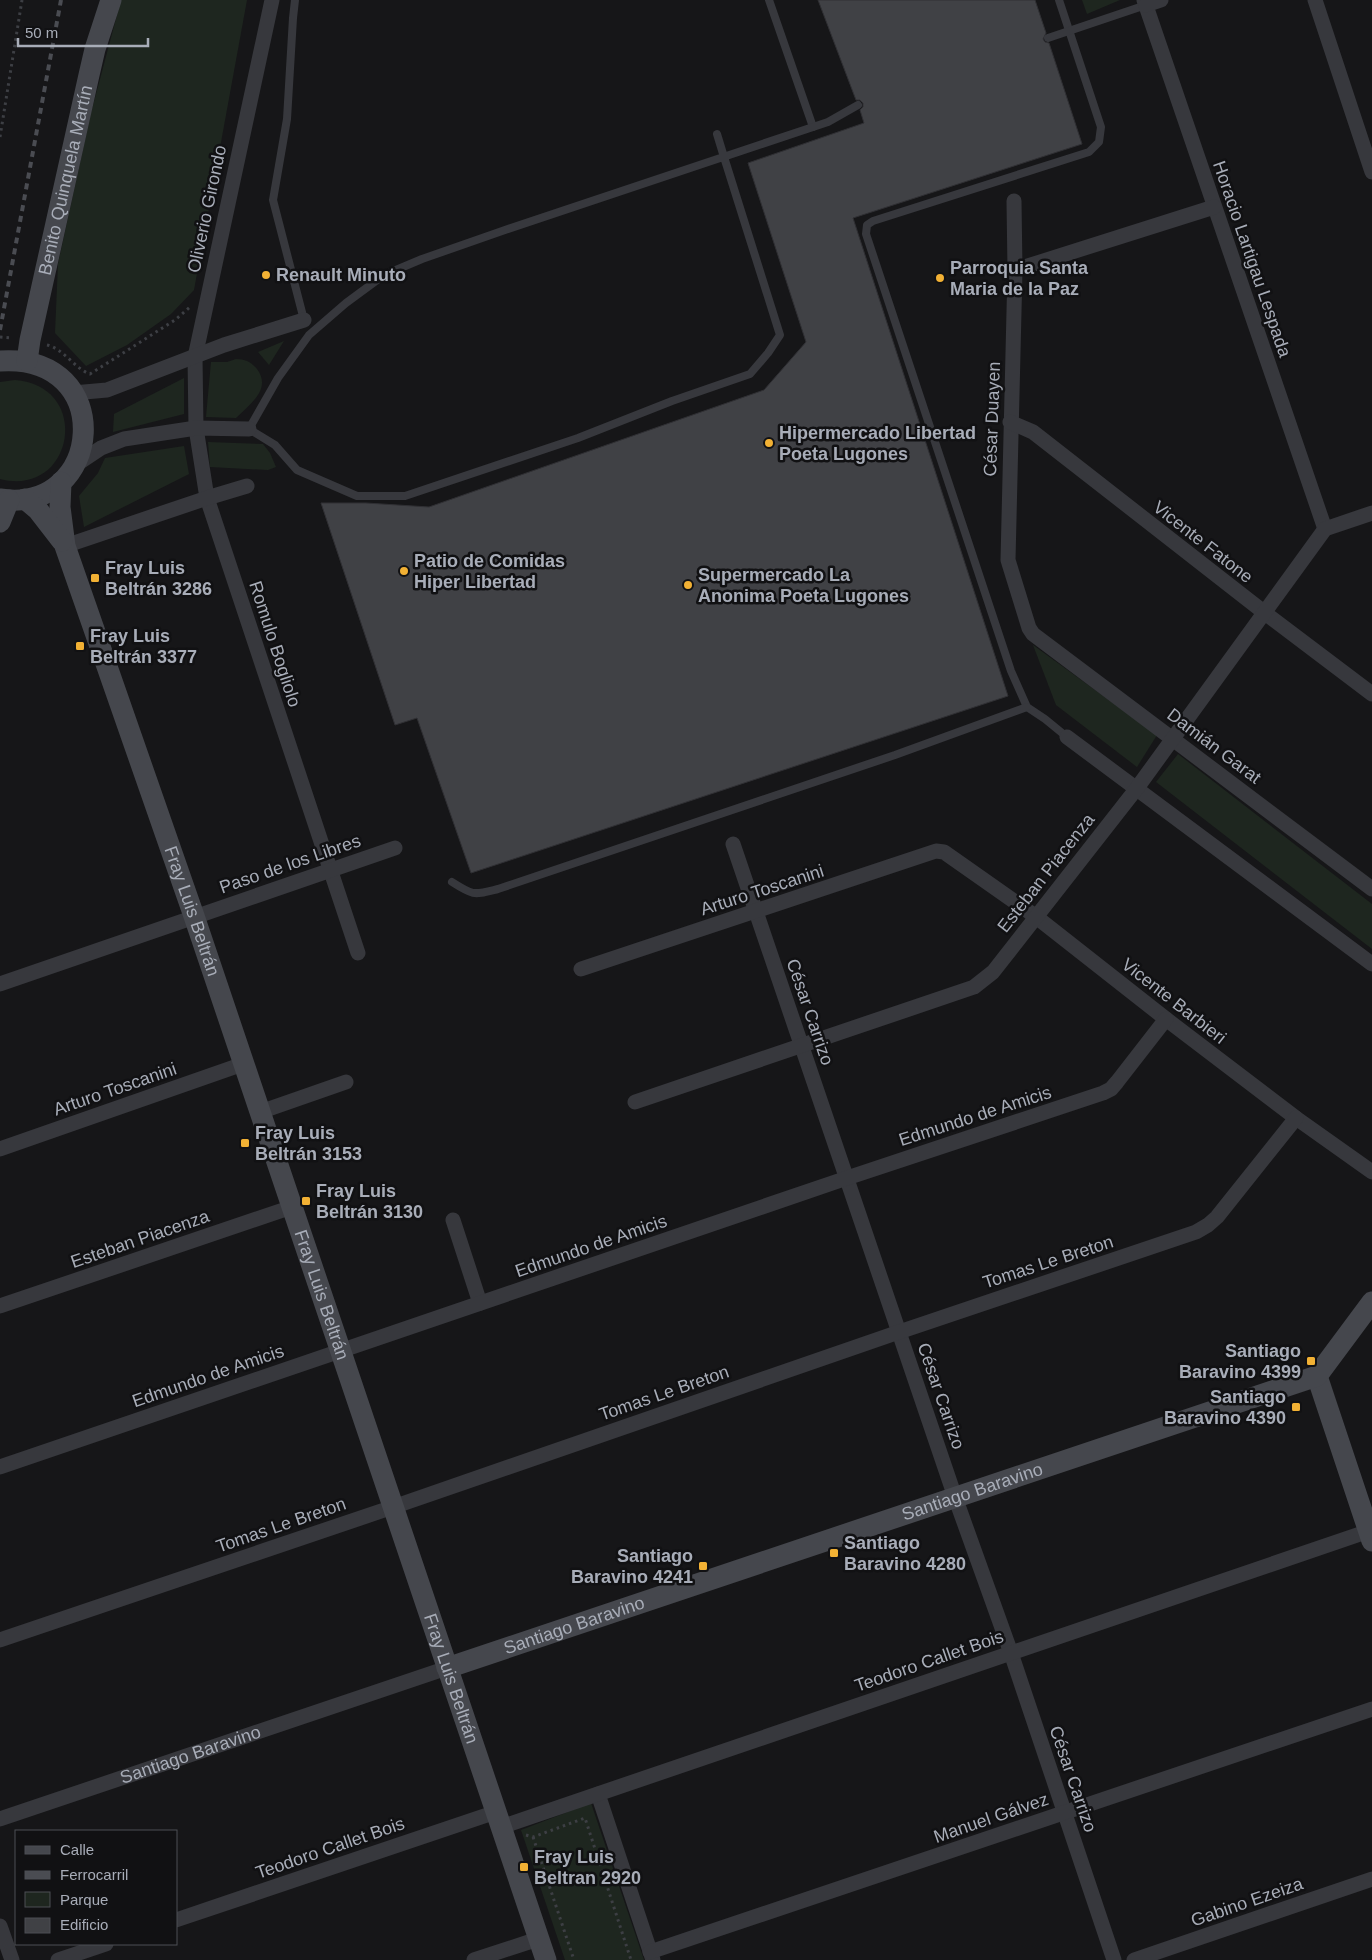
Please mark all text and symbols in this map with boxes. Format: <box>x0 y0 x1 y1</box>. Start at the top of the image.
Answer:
scale bar <box>18 15 148 47</box>
text: 50 m <box>25 24 58 41</box>
street label: Benito Quinquela Martín <box>35 83 96 277</box>
street label: Oliverio Girondo <box>184 143 230 275</box>
street label: Horacio Lartigau Lespada <box>1209 158 1295 361</box>
place label: Parroquia Santa Maria de la Paz <box>950 258 1089 299</box>
place label: Renault Minuto <box>276 265 406 285</box>
marker: Renault Minuto <box>260 269 272 281</box>
marker: Parroquia Santa Maria de la Paz <box>934 272 946 284</box>
street label: César Duayen <box>980 361 1004 477</box>
place label: Hipermercado Libertad Poeta Lugones <box>779 423 976 464</box>
marker: Hipermercado Libertad Poeta Lugones <box>763 437 775 449</box>
street label: Vicente Fatone <box>1149 497 1257 587</box>
place label: Patio de Comidas Hiper Libertad <box>414 551 565 592</box>
place label: Fray Luis Beltrán 3286 <box>105 558 212 599</box>
marker: Patio de Comidas Hiper Libertad <box>398 565 410 577</box>
place label: Supermercado La Anonima Poeta Lugones <box>698 565 909 606</box>
marker: Fray Luis Beltrán 3286 <box>89 572 101 584</box>
street label: Romulo Bogliolo <box>245 579 305 709</box>
marker: Supermercado La Anonima Poeta Lugones <box>682 579 694 591</box>
place label: Fray Luis Beltrán 3377 <box>90 626 197 667</box>
marker: Fray Luis Beltrán 3377 <box>74 640 86 652</box>
street label: Damián Garat <box>1163 704 1265 788</box>
street label: Esteban Piacenza <box>993 809 1099 936</box>
street label: Paso de los Libres <box>217 830 363 898</box>
street label: Fray Luis Beltrán <box>160 844 224 979</box>
street label: Arturo Toscanini <box>698 861 826 919</box>
street label: Vicente Barbieri <box>1118 954 1230 1048</box>
street label: César Carrizo <box>782 956 838 1068</box>
street label: Arturo Toscanini <box>51 1059 179 1119</box>
street label: Edmundo de Amicis <box>896 1082 1054 1150</box>
place label: Fray Luis Beltrán 3153 <box>255 1123 362 1164</box>
marker: Fray Luis Beltrán 3153 <box>239 1137 251 1149</box>
place label: Fray Luis Beltrán 3130 <box>316 1181 423 1222</box>
marker: Fray Luis Beltrán 3130 <box>300 1195 312 1207</box>
street label: Esteban Piacenza <box>68 1206 213 1272</box>
street label: Edmundo de Amicis <box>513 1211 669 1281</box>
street label: Fray Luis Beltrán <box>291 1227 353 1363</box>
street label: Tomas Le Breton <box>980 1231 1116 1293</box>
street label: César Carrizo <box>913 1340 969 1452</box>
street label: Edmundo de Amicis <box>130 1341 286 1411</box>
place label: Santiago Baravino 4399 <box>1179 1341 1301 1382</box>
marker: Santiago Baravino 4399 <box>1305 1355 1317 1367</box>
street label: Tomas Le Breton <box>596 1361 732 1425</box>
place label: Santiago Baravino 4390 <box>1164 1387 1286 1428</box>
marker: Santiago Baravino 4390 <box>1290 1401 1302 1413</box>
street label: Santiago Baravino <box>899 1459 1045 1525</box>
street label: Tomas Le Breton <box>213 1493 349 1557</box>
place label: Santiago Baravino 4280 <box>844 1533 966 1574</box>
place label: Santiago Baravino 4241 <box>571 1546 693 1587</box>
marker: Santiago Baravino 4280 <box>828 1547 840 1559</box>
marker: Santiago Baravino 4241 <box>697 1560 709 1572</box>
street label: Santiago Baravino <box>501 1592 647 1658</box>
street label: Fray Luis Beltrán <box>420 1611 482 1746</box>
street label: Teodoro Callet Bois <box>852 1626 1006 1696</box>
street label: Santiago Baravino <box>117 1722 263 1788</box>
street label: César Carrizo <box>1045 1723 1101 1835</box>
street label: Manuel Gálvez <box>931 1789 1051 1847</box>
street label: Teodoro Callet Bois <box>253 1813 407 1883</box>
legend <box>15 1830 178 1945</box>
text: Calle <box>60 1841 94 1858</box>
place label: Fray Luis Beltran 2920 <box>534 1847 641 1888</box>
marker: Fray Luis Beltran 2920 <box>518 1861 530 1873</box>
text: Ferrocarril <box>60 1866 128 1883</box>
street label: Gabino Ezeiza <box>1188 1873 1307 1931</box>
text: Parque <box>60 1891 108 1908</box>
text: Edificio <box>60 1916 108 1933</box>

